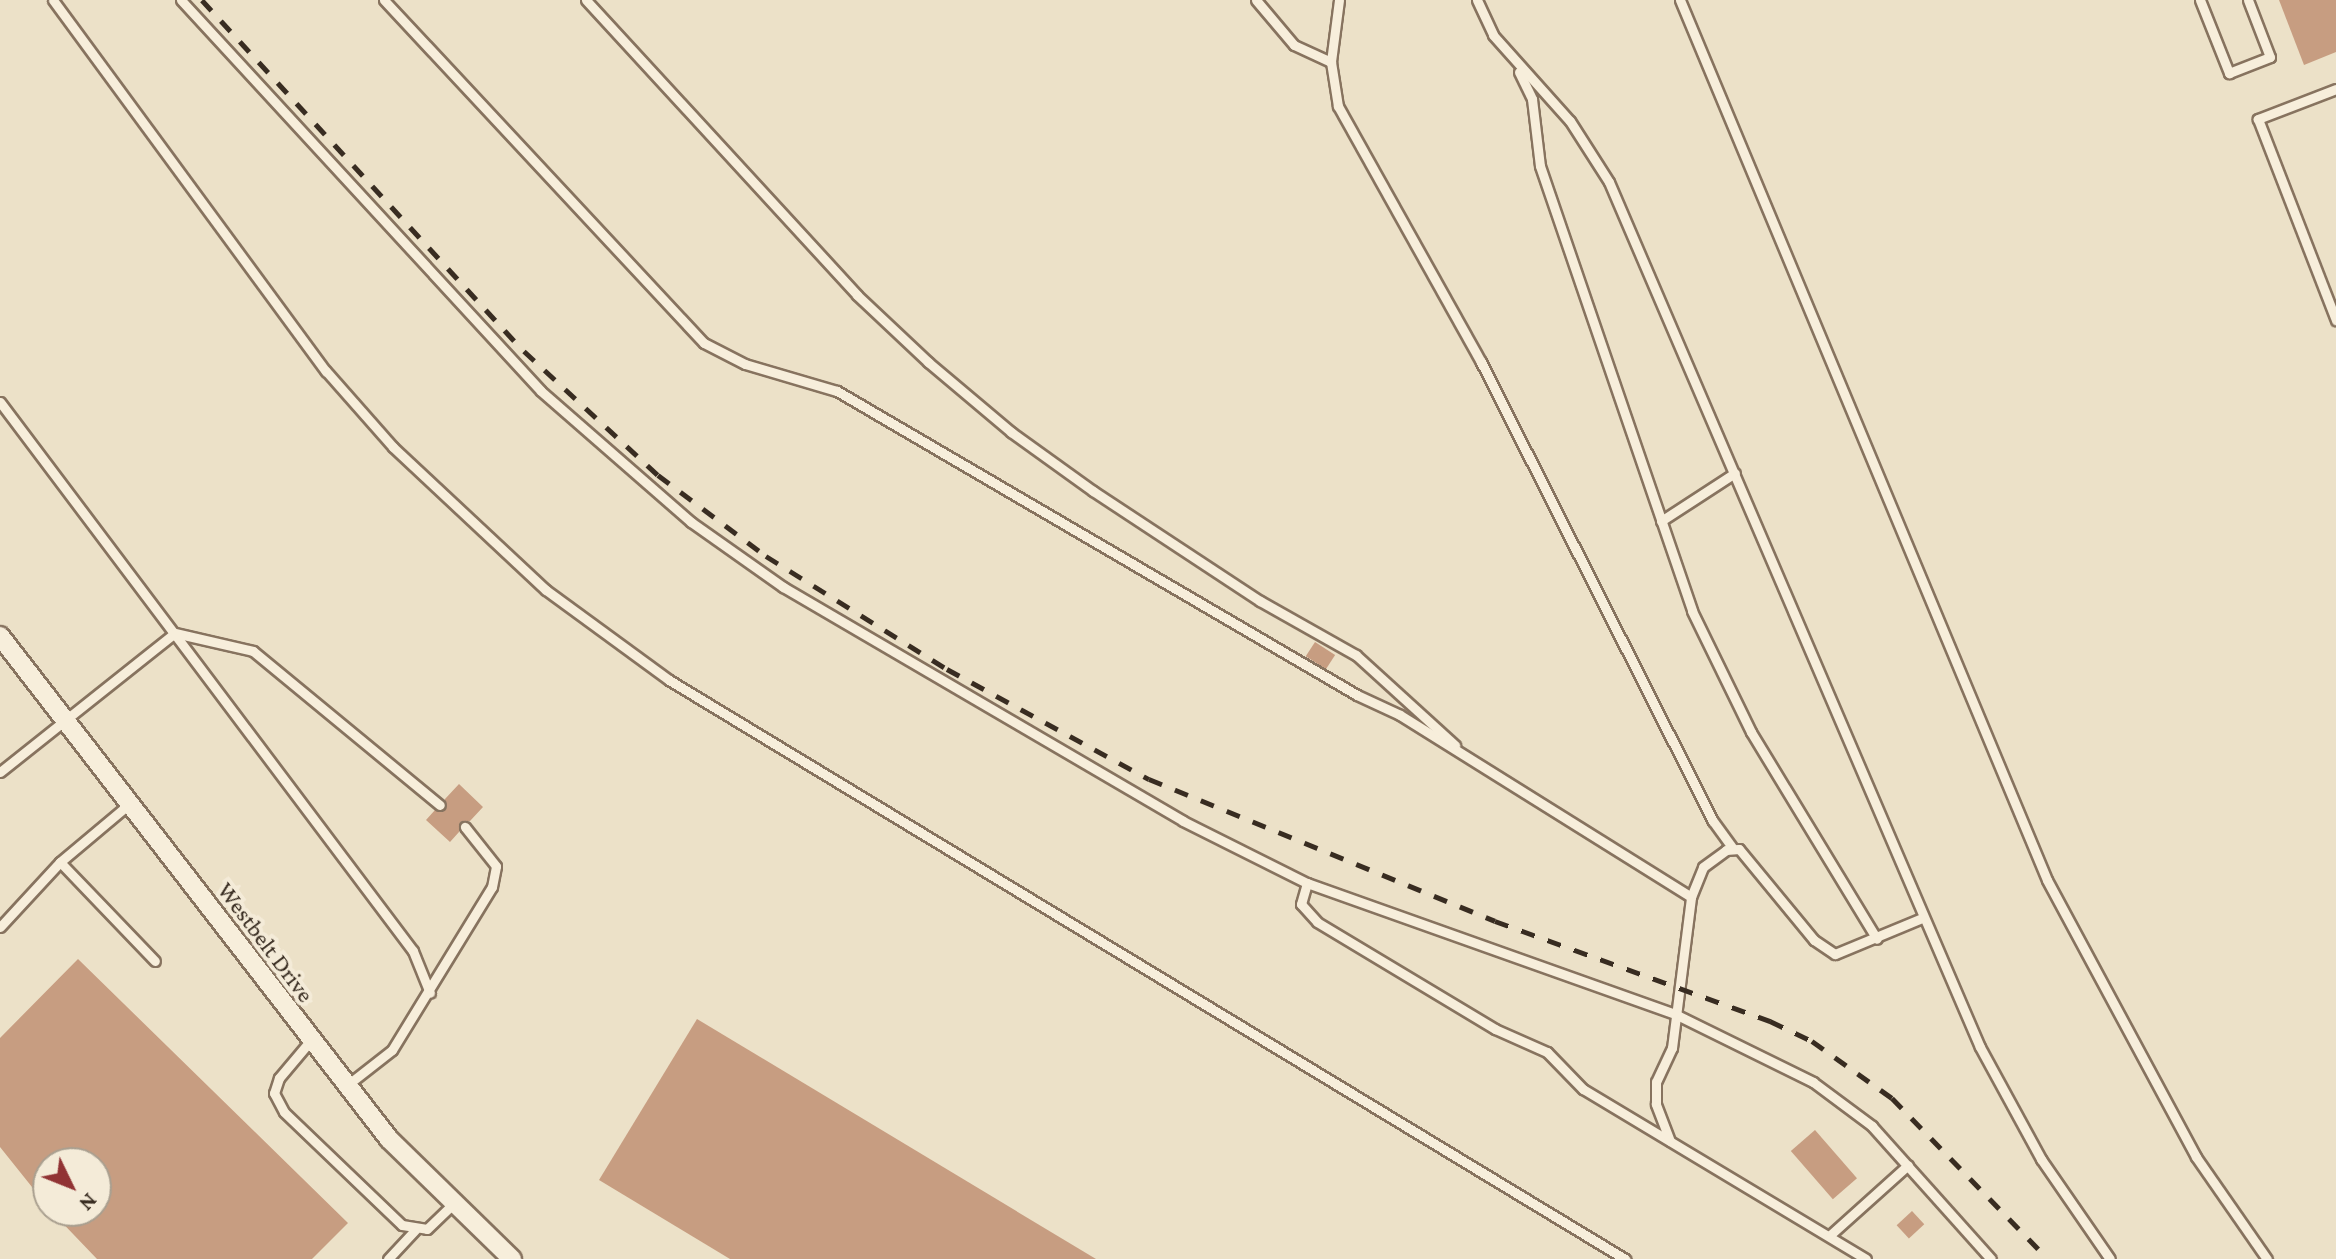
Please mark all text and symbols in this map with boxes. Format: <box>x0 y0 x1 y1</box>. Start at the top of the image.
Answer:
street label: Westbelt Drive <box>212 876 320 1008</box>
north arrow <box>32 1147 112 1227</box>
text: N <box>74 1188 103 1216</box>

